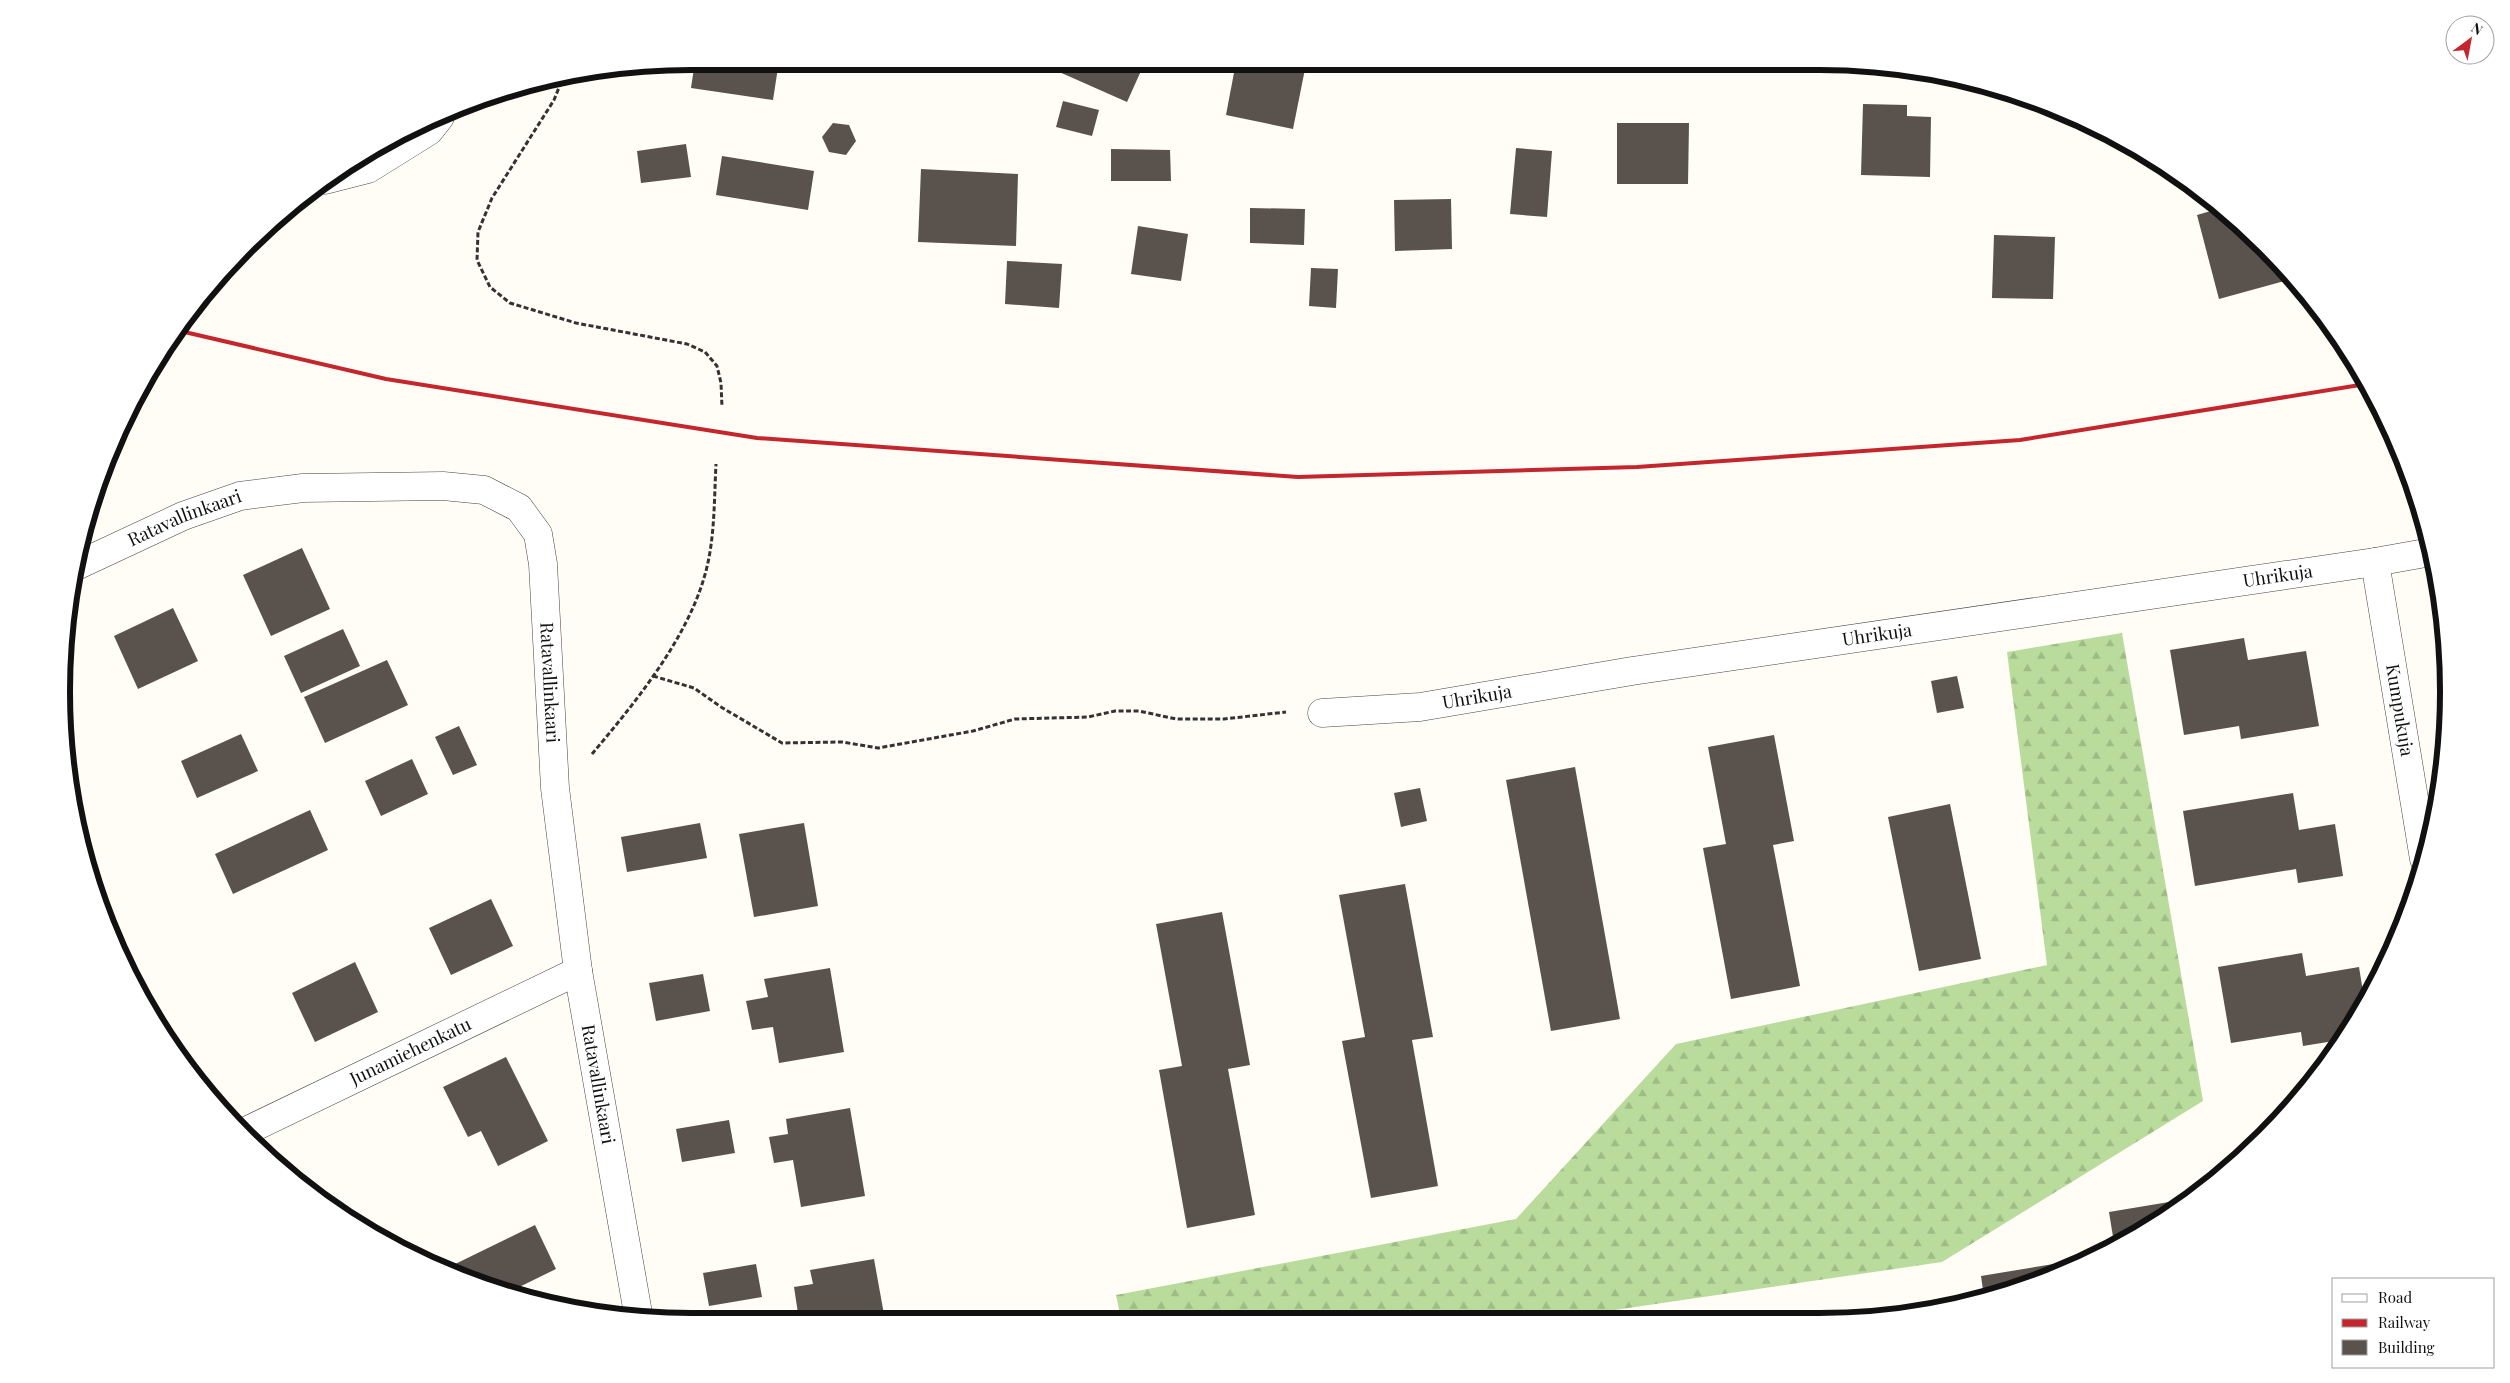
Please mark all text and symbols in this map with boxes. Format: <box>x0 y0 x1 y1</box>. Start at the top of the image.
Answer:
north arrow <box>2445 15 2495 65</box>
text: N <box>2468 18 2486 39</box>
street label: Ratavallinkaari <box>124 483 245 551</box>
street label: Uhrikuja <box>2241 558 2314 592</box>
street label: Uhrikuja <box>1841 617 1913 651</box>
street label: Ratavallinkaari <box>535 622 566 744</box>
street label: Kumpukuja <box>2381 662 2420 758</box>
street label: Uhrikuja <box>1440 679 1513 714</box>
street label: Junamiehenkatu <box>345 1011 475 1091</box>
street label: Ratavallinkaari <box>577 1023 621 1146</box>
legend <box>2332 1278 2495 1368</box>
text: Road <box>2378 1287 2412 1307</box>
text: Railway <box>2378 1312 2431 1332</box>
text: Building <box>2378 1337 2435 1357</box>

